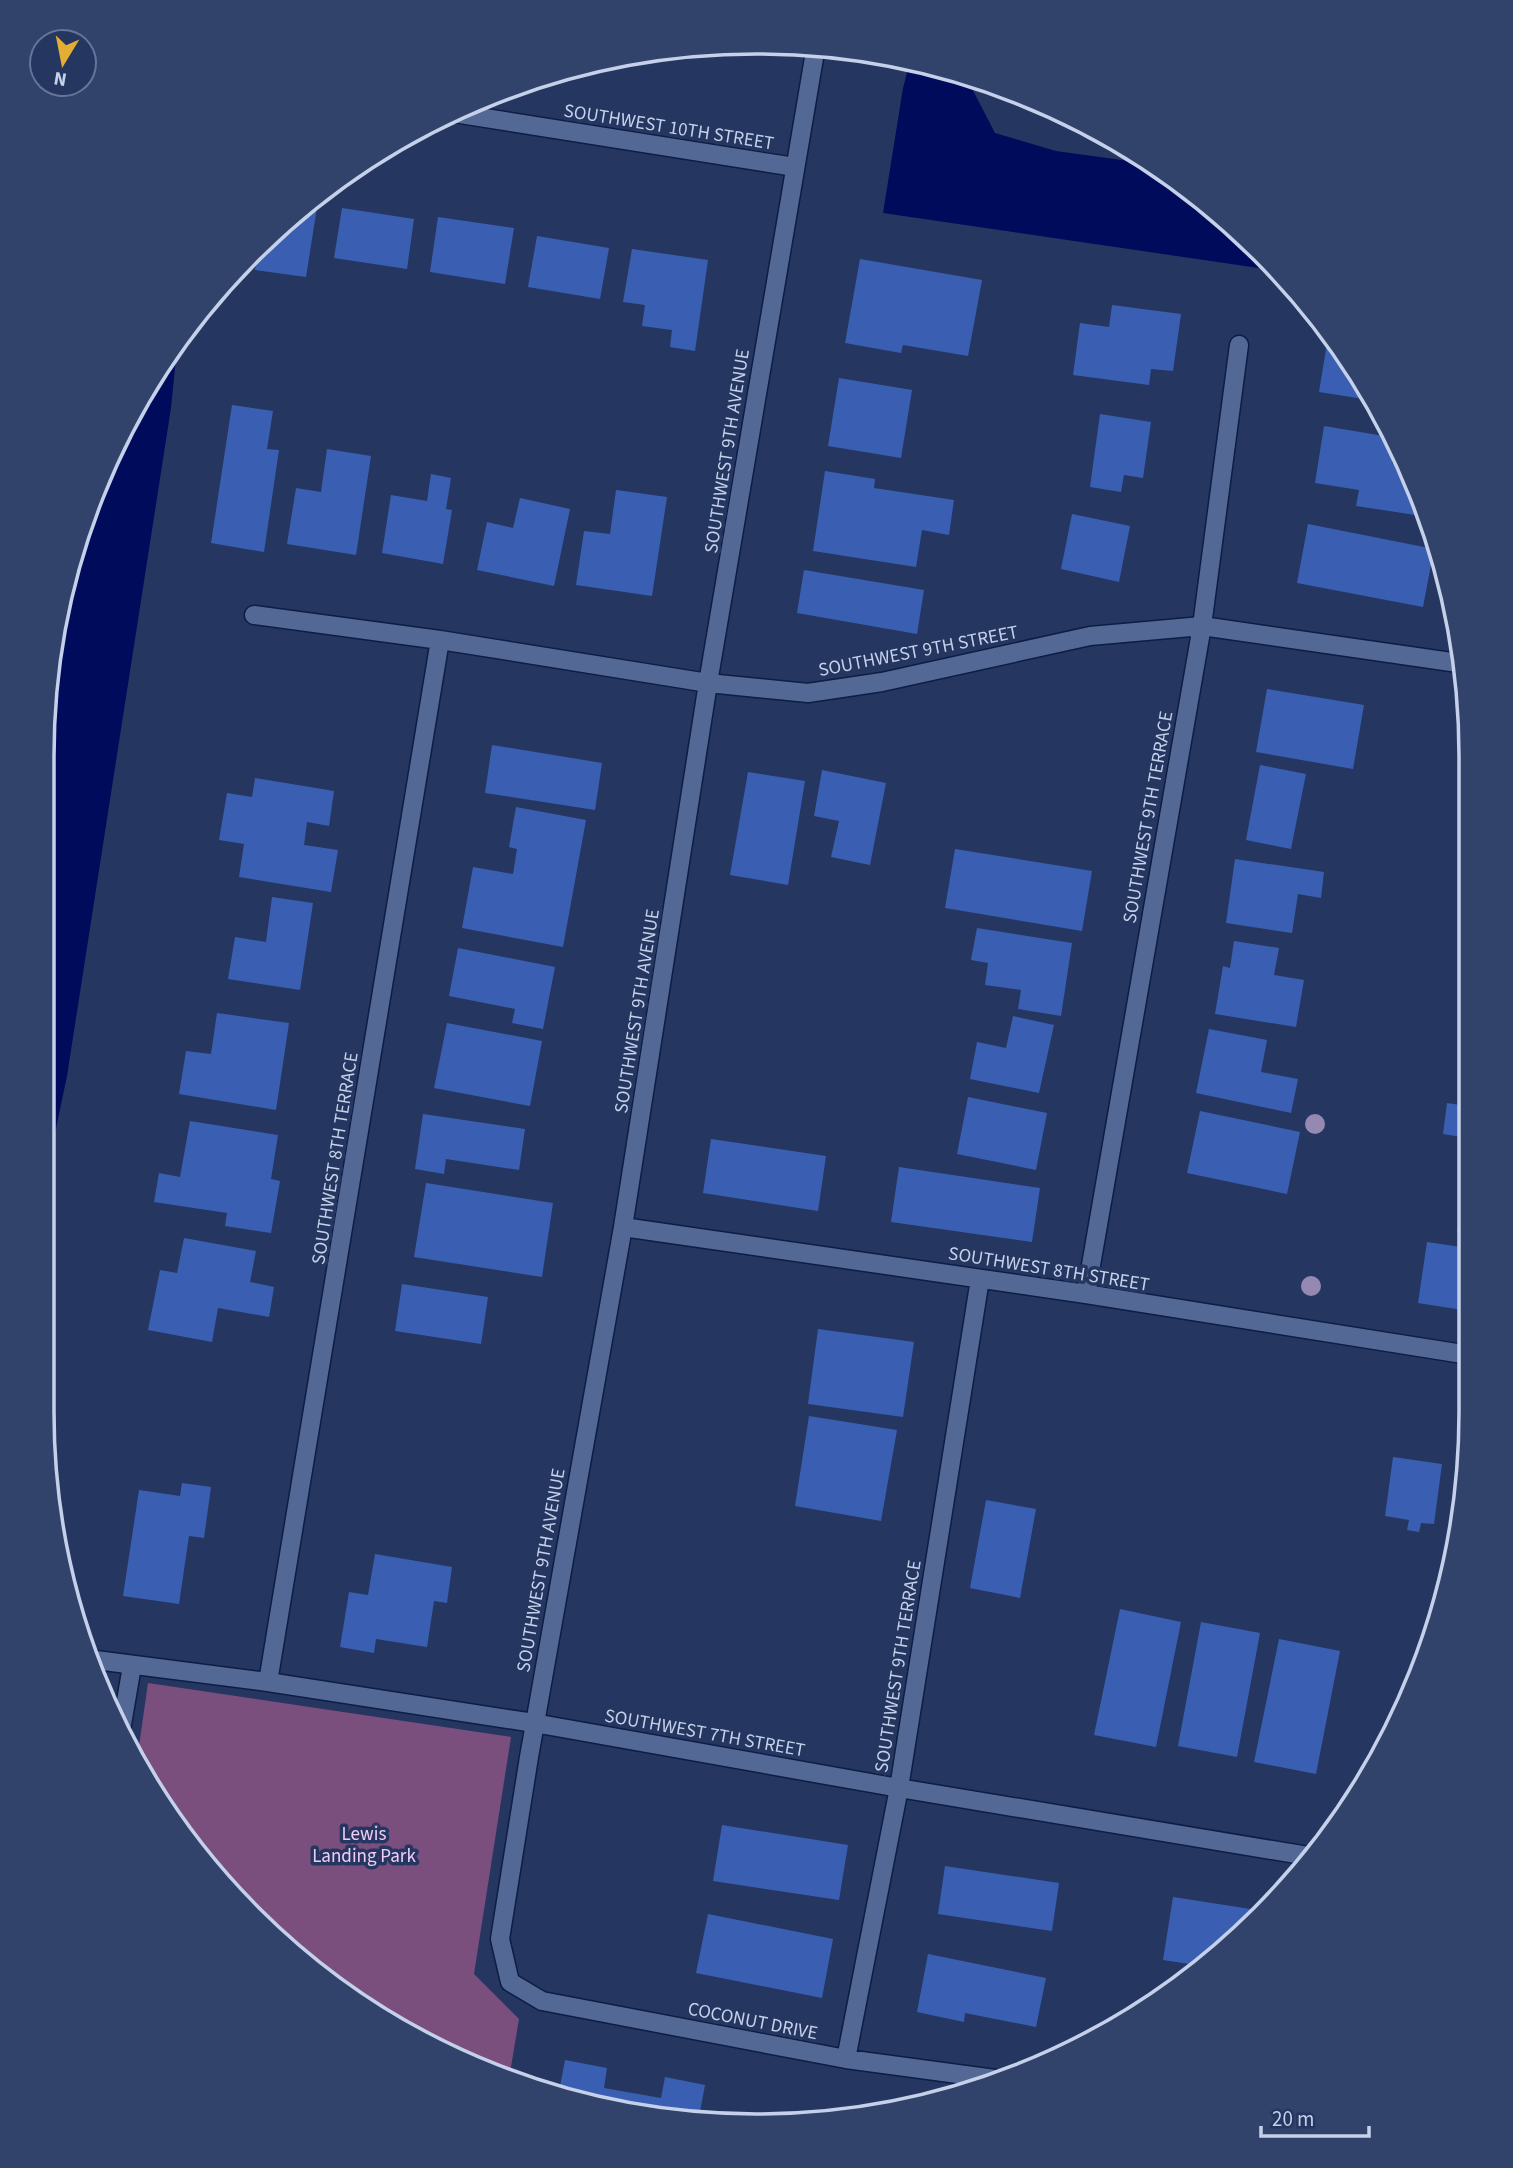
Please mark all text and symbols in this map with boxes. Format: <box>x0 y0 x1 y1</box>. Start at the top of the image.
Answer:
north arrow <box>28 28 98 98</box>
text: N <box>52 64 69 93</box>
street label: SOUTHWEST 10TH STREET <box>562 98 776 157</box>
street label: SOUTHWEST 9TH AVENUE <box>698 347 757 555</box>
street label: SOUTHWEST 9TH STREET <box>816 619 1021 684</box>
street label: SOUTHWEST 9TH TERRACE <box>1117 709 1180 925</box>
street label: SOUTHWEST 9TH AVENUE <box>608 907 667 1115</box>
street label: SOUTHWEST 8TH TERRACE <box>305 1050 366 1266</box>
street label: SOUTHWEST 8TH STREET <box>946 1240 1151 1299</box>
street label: SOUTHWEST 9TH AVENUE <box>510 1466 573 1674</box>
street label: SOUTHWEST 9TH TERRACE <box>868 1558 929 1774</box>
street label: SOUTHWEST 7TH STREET <box>602 1703 807 1764</box>
park label: Lewis Landing Park <box>312 1821 416 1870</box>
street label: COCONUT DRIVE <box>686 1996 820 2047</box>
scale bar <box>1261 2094 1370 2138</box>
text: 20 m <box>1272 2104 1314 2134</box>

